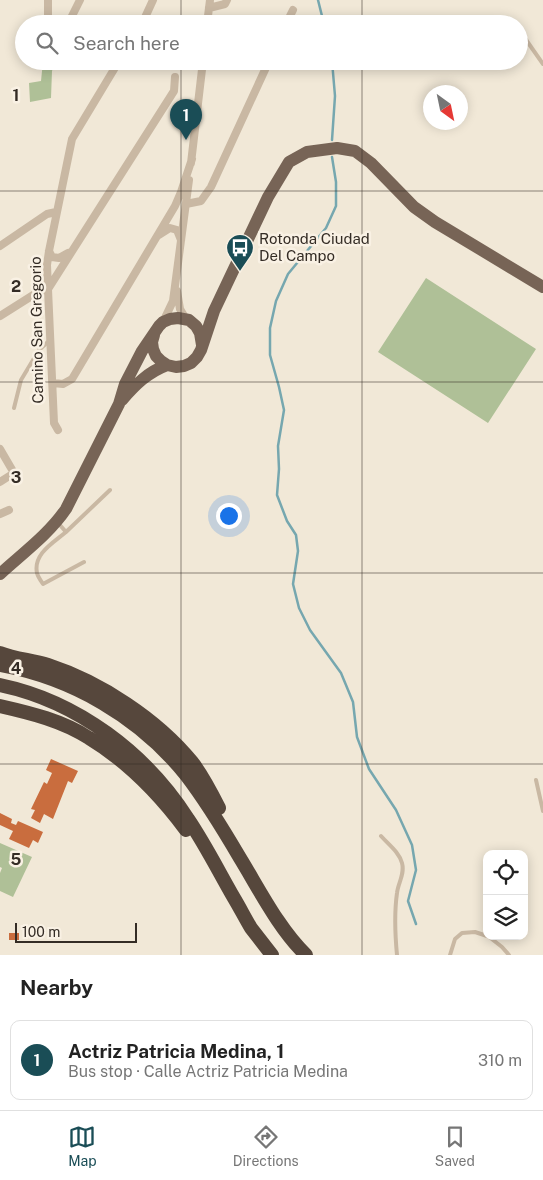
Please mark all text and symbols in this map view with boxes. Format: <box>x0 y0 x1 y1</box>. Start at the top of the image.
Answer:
search box <box>15 15 528 70</box>
icon: search <box>33 29 61 57</box>
text: Search here <box>73 32 180 54</box>
north arrow <box>423 85 468 130</box>
text: 1 <box>13 86 19 105</box>
pin: 1 <box>170 99 202 140</box>
place label: Rotonda Ciudad Del Campo <box>259 230 370 264</box>
bus stop icon: Rotonda Ciudad Del Campo <box>225 233 255 272</box>
street label: Camino San Gregorio <box>27 256 46 404</box>
text: 2 <box>11 277 21 296</box>
text: 3 <box>11 468 21 487</box>
your location <box>216 503 242 529</box>
text: 4 <box>11 659 22 678</box>
text: 5 <box>11 850 22 869</box>
map controls <box>483 850 528 940</box>
button: locate <box>483 850 528 895</box>
button: layers <box>483 895 528 940</box>
scale bar <box>15 920 138 943</box>
text: 100 m <box>22 924 60 940</box>
text: Nearby <box>20 975 93 1000</box>
text: Actriz Patricia Medina, 1 <box>68 1040 284 1062</box>
text: 1 <box>34 1051 40 1070</box>
text: 310 m <box>478 1051 522 1070</box>
text: Bus stop · Calle Actriz Patricia Medina <box>68 1062 348 1081</box>
tab: Map <box>68 1123 97 1169</box>
tab: Directions <box>233 1123 299 1169</box>
tab: Saved <box>435 1123 475 1169</box>

